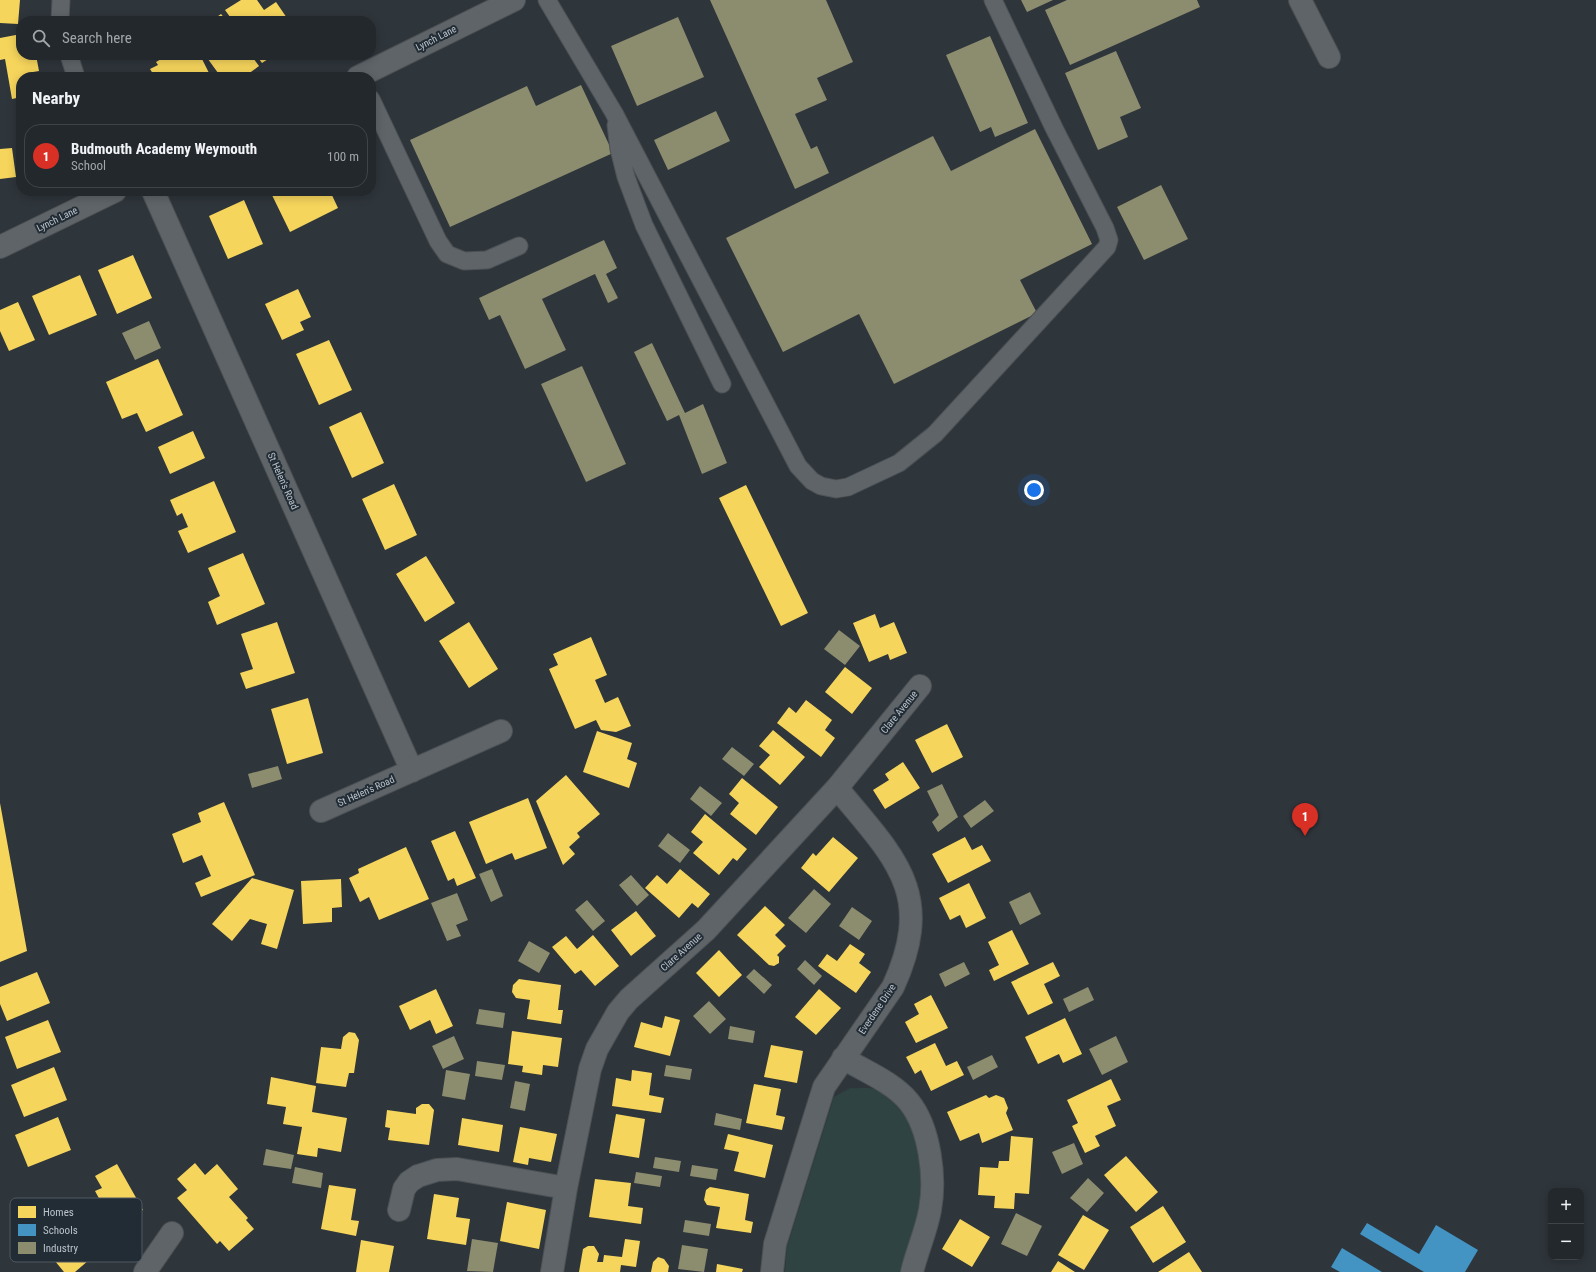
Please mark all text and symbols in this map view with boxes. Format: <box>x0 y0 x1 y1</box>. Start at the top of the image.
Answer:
search box <box>16 16 376 60</box>
street label: Lynch Lane <box>414 23 458 53</box>
icon: search <box>30 27 52 49</box>
text: Search here <box>62 29 132 47</box>
text: Nearby <box>32 88 80 108</box>
text: Budmouth Academy Weymouth <box>71 140 257 158</box>
text: 1 <box>43 149 49 164</box>
text: 100 m <box>327 149 359 164</box>
text: School <box>71 158 106 173</box>
street label: Lynch Lane <box>35 204 79 234</box>
street label: St Helen's Road <box>266 451 300 511</box>
your location <box>1024 480 1044 500</box>
street label: Clare Avenue <box>879 688 920 735</box>
street label: St Helen's Road <box>336 774 396 808</box>
pin: 1 <box>1292 803 1318 836</box>
street label: Clare Avenue <box>658 930 704 973</box>
street label: Everdene Drive <box>856 982 898 1036</box>
map controls <box>1548 1188 1584 1260</box>
button: + <box>1548 1188 1584 1224</box>
legend <box>10 1198 142 1262</box>
text: Homes <box>43 1206 74 1219</box>
text: Schools <box>43 1224 78 1237</box>
button: − <box>1548 1224 1584 1260</box>
text: Industry <box>43 1242 79 1255</box>

